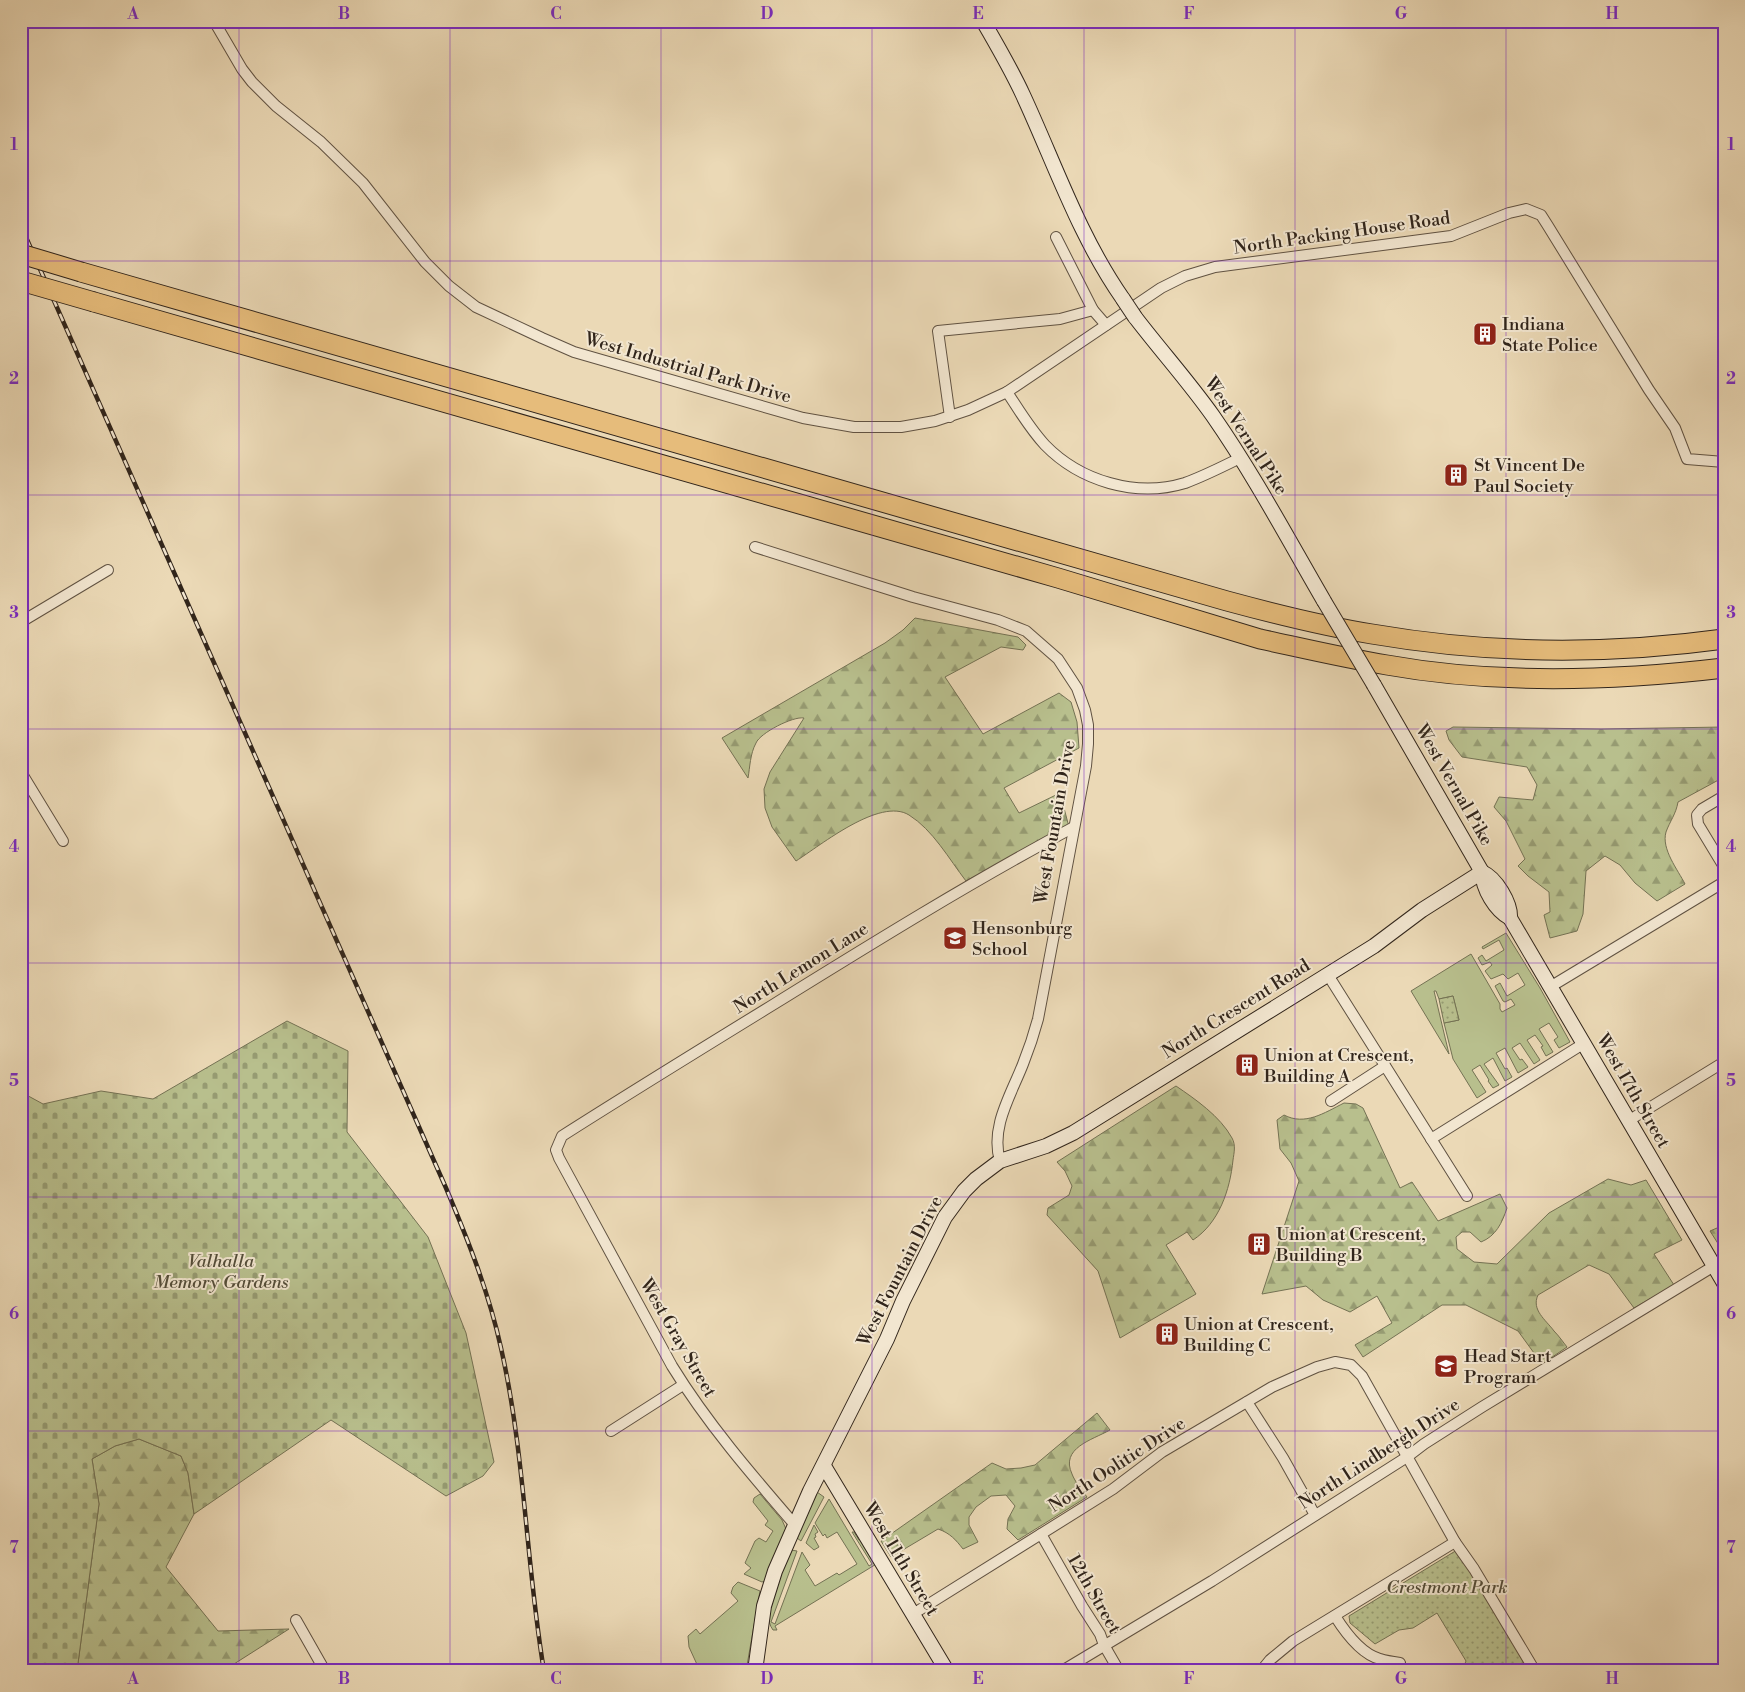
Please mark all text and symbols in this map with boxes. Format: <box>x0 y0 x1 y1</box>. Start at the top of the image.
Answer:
text: A <box>126 4 139 24</box>
text: B <box>338 4 350 24</box>
text: C <box>550 4 562 24</box>
text: D <box>761 4 774 24</box>
text: E <box>972 4 984 24</box>
text: F <box>1183 4 1195 24</box>
text: G <box>1395 4 1408 24</box>
text: H <box>1605 4 1619 24</box>
text: 1 <box>10 135 18 155</box>
text: 1 <box>1727 135 1735 155</box>
street label: North Packing House Road <box>1232 206 1453 260</box>
place label: Indiana State Police <box>1502 313 1598 357</box>
building icon: Indiana State Police <box>1472 321 1498 347</box>
street label: West Industrial Park Drive <box>581 327 794 409</box>
text: 2 <box>9 369 19 389</box>
text: 2 <box>1726 369 1736 389</box>
street label: West Vernal Pike <box>1199 372 1293 499</box>
place label: St Vincent De Paul Society <box>1474 454 1585 498</box>
building icon: St Vincent De Paul Society <box>1443 462 1469 488</box>
text: 3 <box>9 603 19 623</box>
text: 3 <box>1726 603 1736 623</box>
street label: West Vernal Pike <box>1409 719 1498 850</box>
street label: West Fountain Drive <box>1029 738 1081 907</box>
text: 4 <box>9 837 20 857</box>
text: 4 <box>1726 837 1737 857</box>
street label: North Lemon Lane <box>729 917 873 1019</box>
place label: Hensonburg School <box>972 917 1073 961</box>
school or university icon: Hensonburg School <box>942 925 968 951</box>
street label: North Crescent Road <box>1158 954 1315 1064</box>
street label: West 17th Street <box>1590 1029 1675 1153</box>
place label: Union at Crescent, Building A <box>1263 1044 1414 1088</box>
building icon: Union at Crescent, Building A <box>1234 1052 1260 1078</box>
text: 5 <box>9 1071 19 1091</box>
text: 5 <box>1726 1071 1736 1091</box>
street label: West Fountain Drive <box>852 1192 948 1351</box>
place label: Union at Crescent, Building B <box>1275 1223 1426 1267</box>
building icon: Union at Crescent, Building B <box>1246 1231 1272 1257</box>
park label: Valhalla Memory Gardens <box>153 1250 289 1294</box>
street label: West Gray Street <box>634 1274 722 1402</box>
text: 6 <box>9 1304 19 1324</box>
text: 6 <box>1726 1304 1736 1324</box>
place label: Union at Crescent, Building C <box>1183 1313 1334 1357</box>
building icon: Union at Crescent, Building C <box>1154 1321 1180 1347</box>
place label: Head Start Program <box>1464 1345 1552 1389</box>
school or university icon: Head Start Program <box>1433 1353 1459 1379</box>
street label: North Lindbergh Drive <box>1294 1393 1464 1515</box>
street label: North Oolitic Drive <box>1044 1412 1190 1518</box>
street label: West 11th Street <box>858 1497 944 1620</box>
text: 7 <box>9 1538 19 1558</box>
text: 7 <box>1726 1538 1736 1558</box>
street label: 12th Street <box>1062 1550 1126 1639</box>
park label: Crestmont Park <box>1386 1576 1508 1599</box>
text: A <box>126 1669 139 1689</box>
text: B <box>338 1669 350 1689</box>
text: C <box>550 1669 562 1689</box>
text: D <box>761 1669 774 1689</box>
text: E <box>972 1669 984 1689</box>
text: F <box>1183 1669 1195 1689</box>
text: G <box>1395 1669 1408 1689</box>
text: H <box>1605 1669 1619 1689</box>

